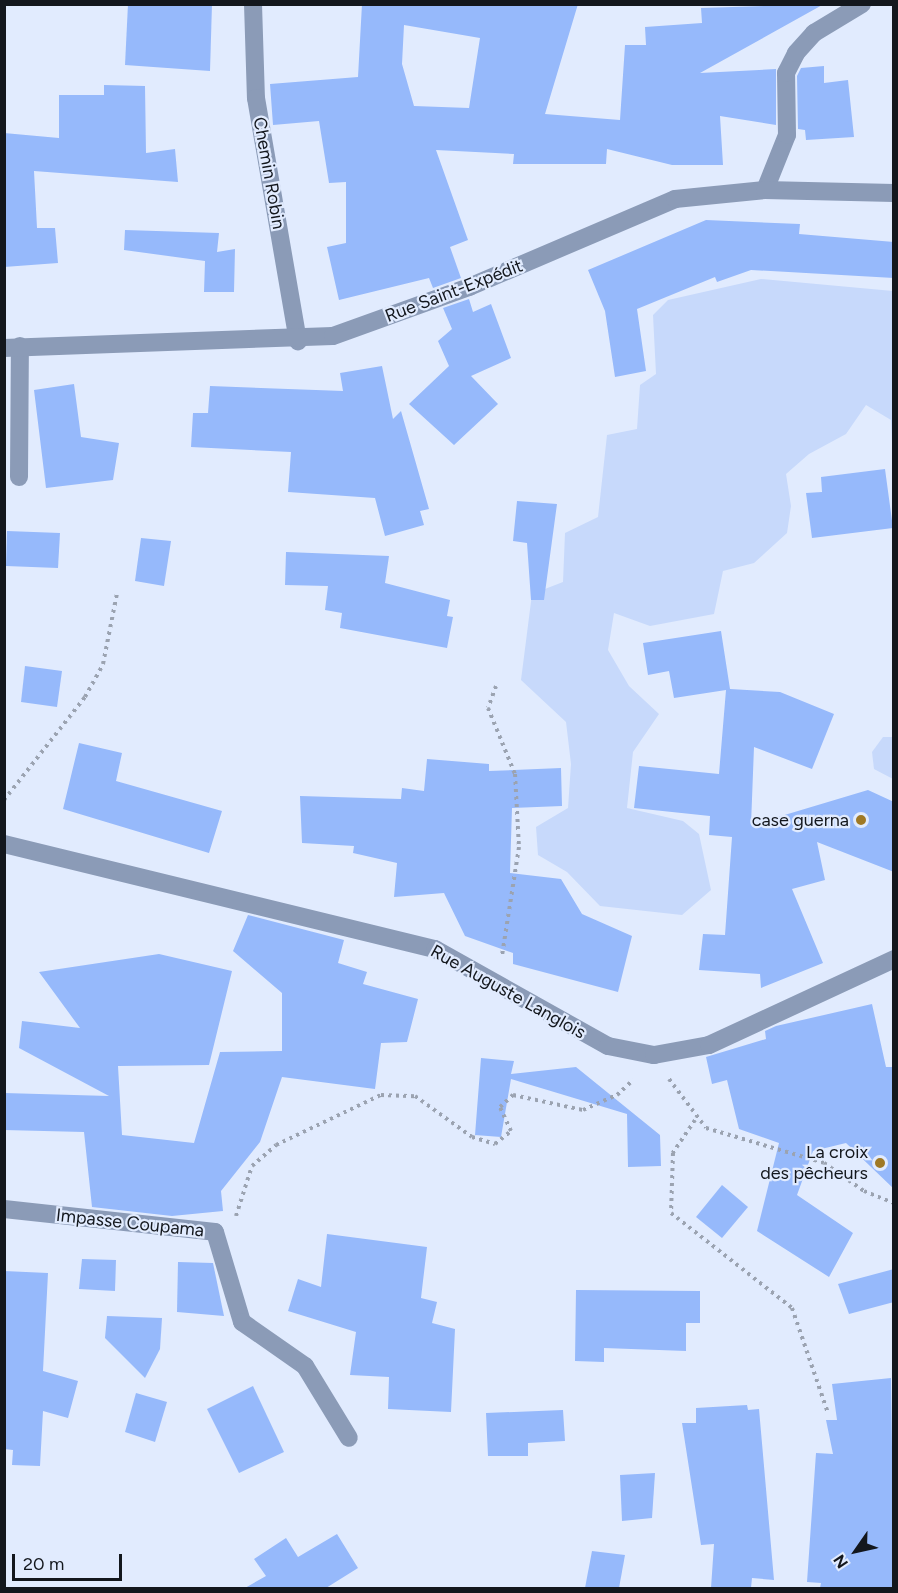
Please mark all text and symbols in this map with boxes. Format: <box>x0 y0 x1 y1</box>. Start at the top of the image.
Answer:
street label: Chemin Robin <box>249 115 289 231</box>
street label: Rue Saint-Expédit <box>382 255 526 327</box>
place label: case guerna <box>752 809 849 831</box>
marker: case guerna <box>854 813 868 827</box>
street label: Rue Auguste Langlois <box>427 940 589 1044</box>
place label: La croix des pêcheurs <box>760 1142 868 1184</box>
marker: La croix des pêcheurs <box>873 1156 887 1170</box>
street label: Impasse Coupama <box>55 1204 205 1242</box>
north arrow <box>826 1521 886 1581</box>
scale bar <box>15 1542 124 1580</box>
text: N <box>829 1551 852 1572</box>
text: 20 m <box>23 1553 64 1575</box>

